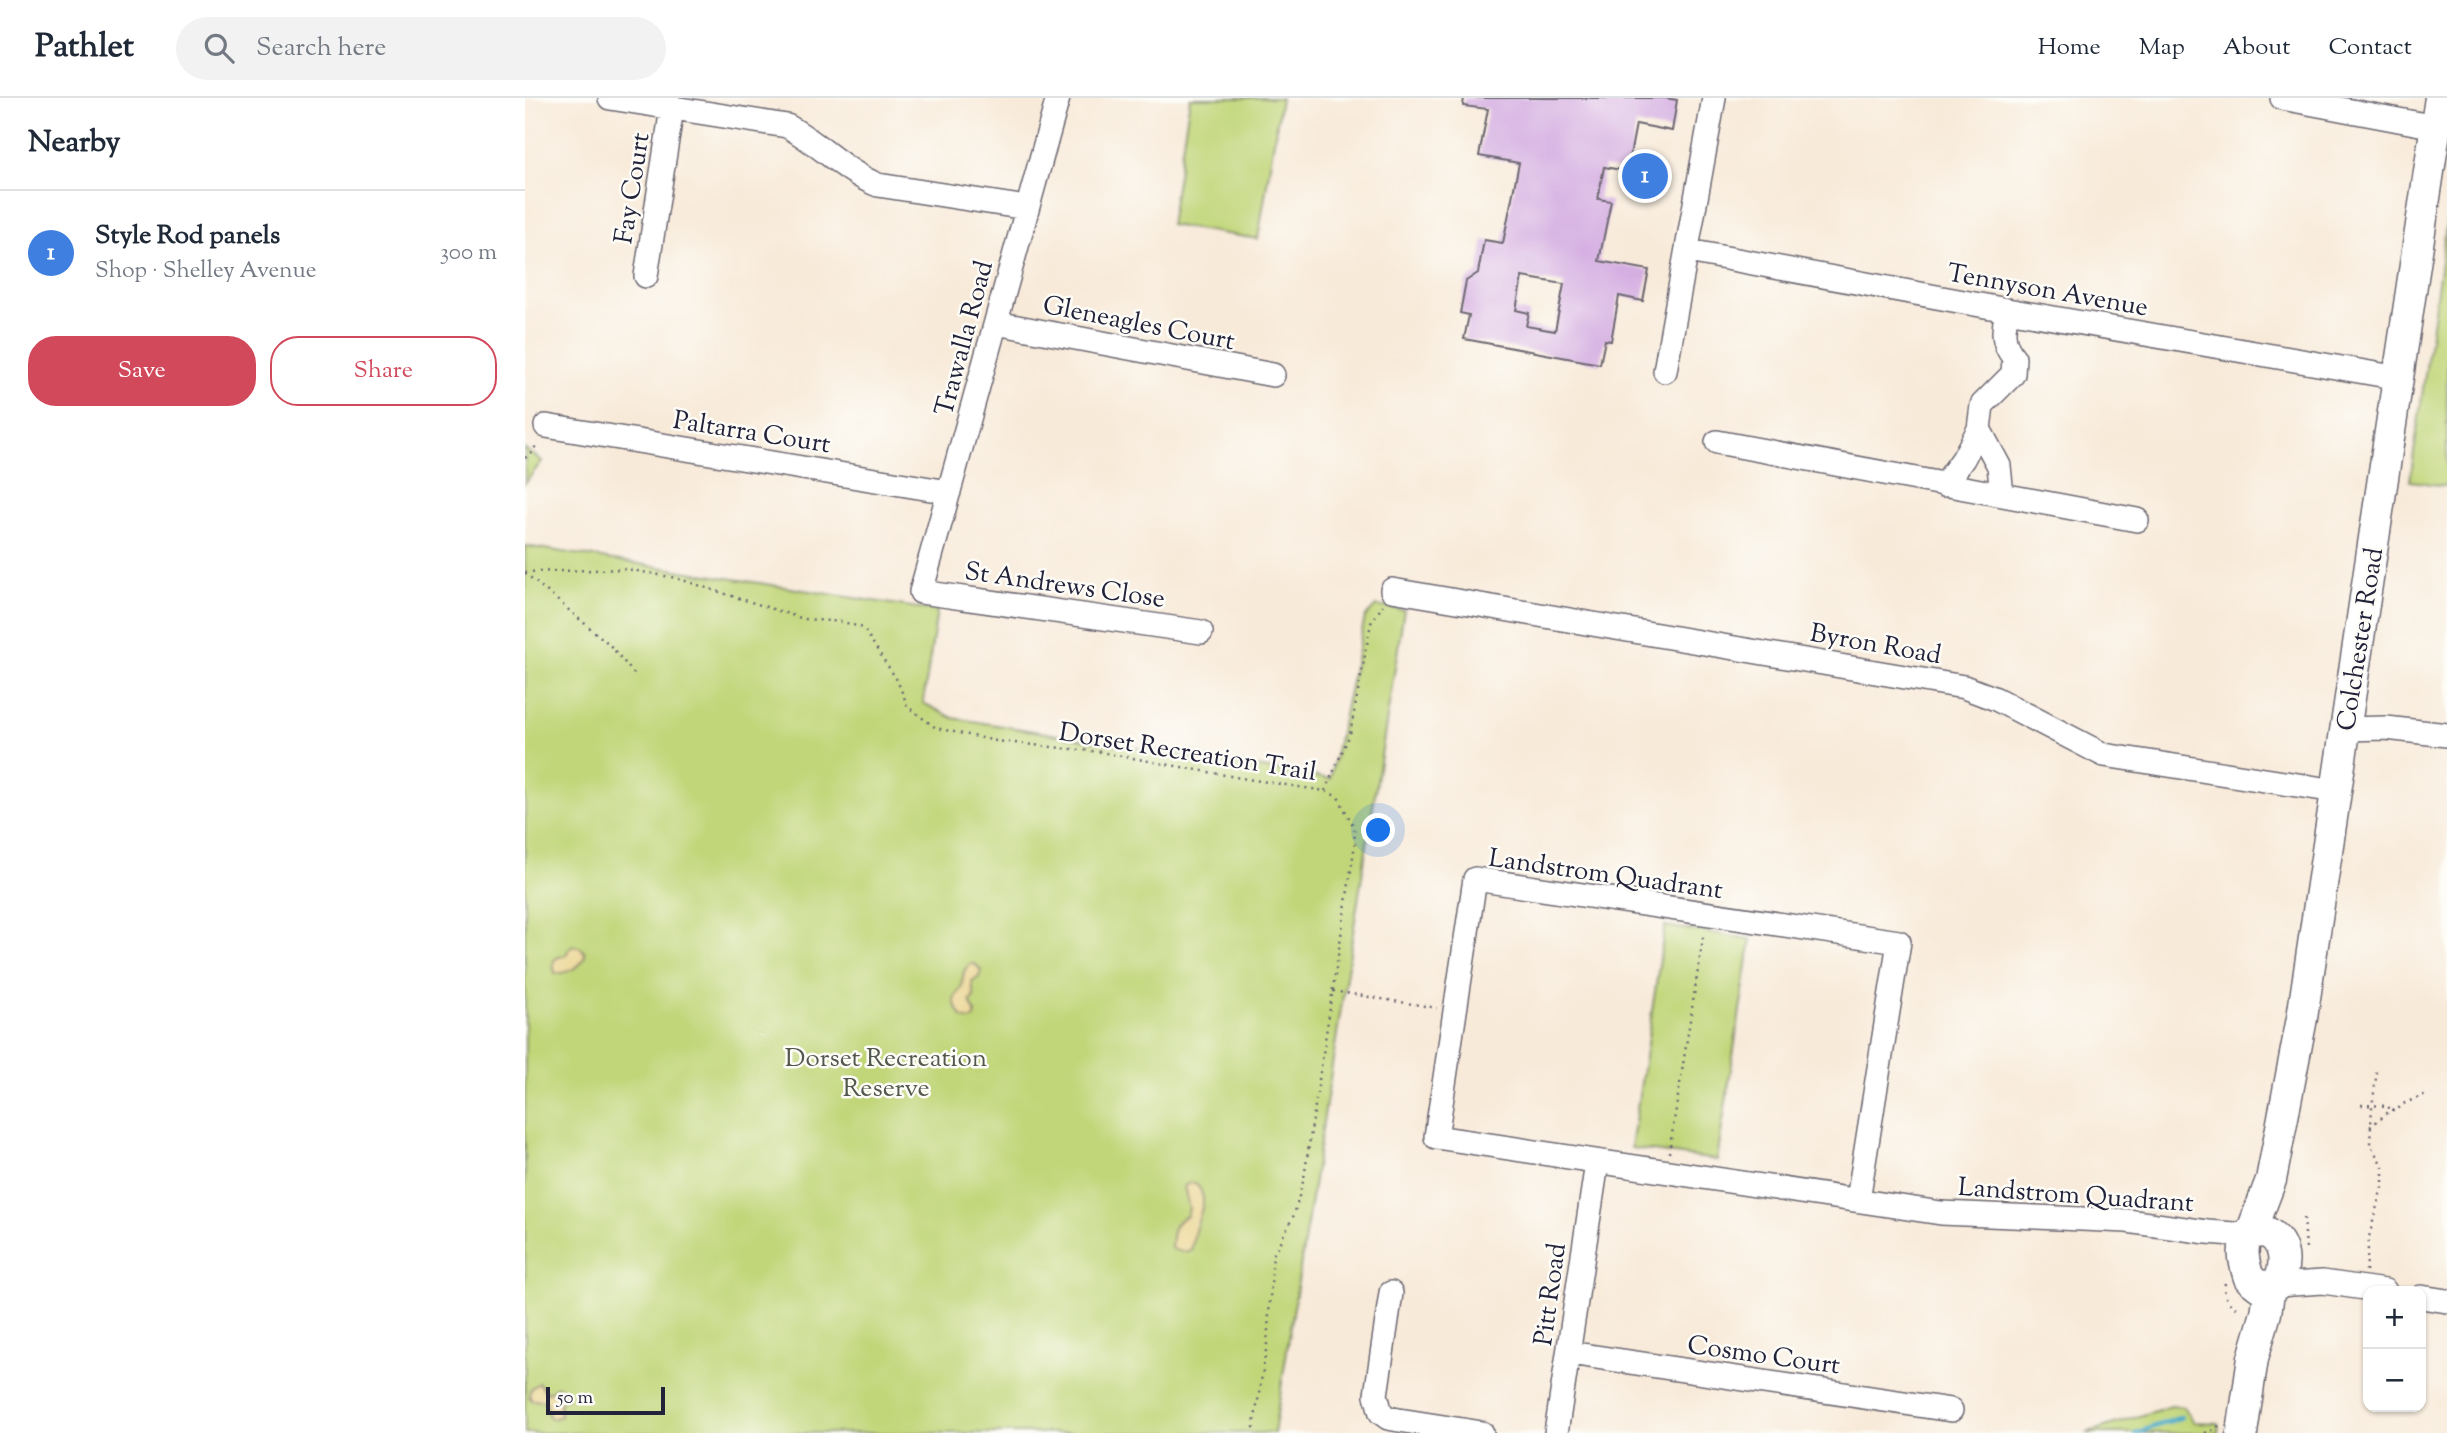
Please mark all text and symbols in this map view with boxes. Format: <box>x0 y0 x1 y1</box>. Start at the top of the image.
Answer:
search box <box>176 17 666 80</box>
text: Pathlet <box>35 24 134 72</box>
icon: search <box>200 29 238 67</box>
text: Search here <box>256 30 386 67</box>
text: Home <box>2038 31 2101 65</box>
text: Map <box>2139 31 2185 65</box>
text: About <box>2223 31 2290 65</box>
text: Contact <box>2328 31 2412 65</box>
text: Nearby <box>28 122 120 165</box>
street label: Fay Court <box>606 130 661 247</box>
pin: 1 <box>1622 150 1668 202</box>
text: Style Rod panels <box>95 218 280 255</box>
text: 1 <box>47 237 55 270</box>
text: 300 m <box>440 237 497 270</box>
text: Shop · Shelley Avenue <box>95 255 316 288</box>
street label: Tennyson Avenue <box>1944 256 2151 327</box>
street label: Trawalla Road <box>927 257 1004 420</box>
street label: Gleneagles Court <box>1039 288 1238 361</box>
button: Save <box>28 336 256 406</box>
button: Share <box>270 336 497 406</box>
street label: Paltarra Court <box>670 403 833 464</box>
street label: Colchester Road <box>2329 545 2394 734</box>
street label: St Andrews Close <box>962 554 1167 619</box>
street label: Byron Road <box>1807 616 1944 675</box>
street label: Dorset Recreation Trail <box>1056 715 1319 792</box>
your location <box>1361 813 1395 847</box>
street label: Landstrom Quadrant <box>1486 841 1725 910</box>
park label: Dorset Recreation Reserve <box>785 1041 987 1108</box>
street label: Landstrom Quadrant <box>1957 1170 2195 1223</box>
street label: Pitt Road <box>1526 1240 1577 1348</box>
map controls <box>2363 1286 2426 1412</box>
button: + <box>2363 1286 2426 1349</box>
street label: Cosmo Court <box>1685 1327 1842 1386</box>
button: − <box>2363 1349 2426 1412</box>
scale bar <box>546 1384 665 1416</box>
text: 50 m <box>557 1385 593 1412</box>

